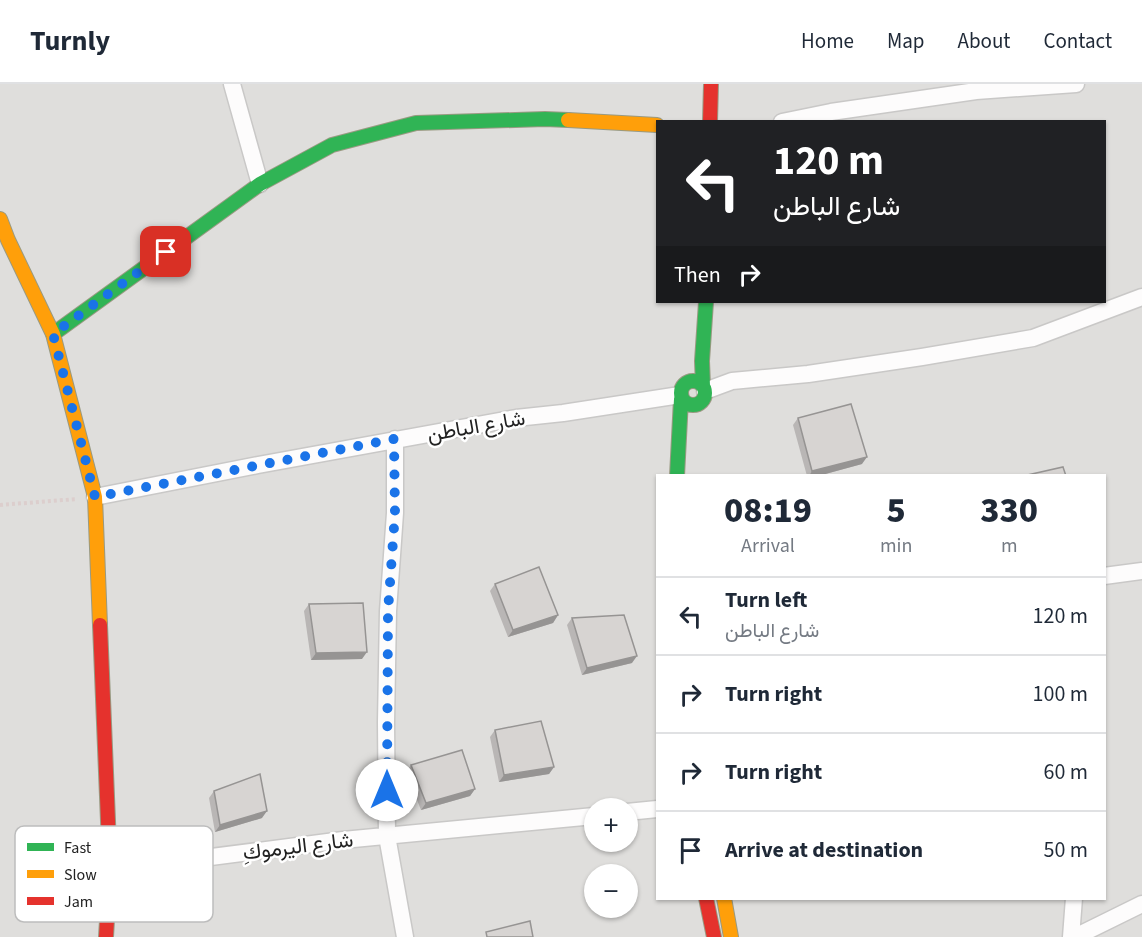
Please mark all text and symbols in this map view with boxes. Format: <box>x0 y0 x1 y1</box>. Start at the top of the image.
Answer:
text: Turnly <box>30 21 110 61</box>
text: Home <box>801 26 854 56</box>
text: Map <box>887 26 925 56</box>
text: About <box>958 26 1010 56</box>
text: Contact <box>1043 26 1112 56</box>
text: 120 m <box>773 131 884 191</box>
icon: left <box>674 144 752 222</box>
text: شارع الباطن <box>773 187 900 226</box>
pin <box>140 226 191 277</box>
icon: arrive <box>149 235 182 268</box>
icon: right <box>733 258 766 291</box>
text: Then <box>674 259 721 291</box>
street label: شارع الباطن <box>425 403 527 449</box>
text: 08:19 <box>724 485 812 536</box>
text: 5 <box>887 485 906 536</box>
text: 330 <box>980 485 1038 536</box>
text: Arrival <box>741 532 795 560</box>
text: min <box>880 532 912 560</box>
text: m <box>1001 532 1017 560</box>
text: Turn left <box>725 584 807 616</box>
icon: left <box>674 600 707 633</box>
text: 120 m <box>1033 600 1088 632</box>
text: شارع الباطن <box>725 617 819 645</box>
icon: right <box>674 678 707 711</box>
text: Turn right <box>725 678 822 710</box>
text: 100 m <box>1033 678 1088 710</box>
icon: right <box>674 756 707 789</box>
text: Turn right <box>725 756 822 788</box>
text: 60 m <box>1043 756 1088 788</box>
position arrow <box>355 758 419 822</box>
map controls <box>584 798 638 918</box>
button: + <box>584 798 638 852</box>
street label: ِشارع اليرموك <box>241 824 355 868</box>
legend <box>15 826 213 922</box>
icon: arrive <box>674 834 707 867</box>
text: Arrive at destination <box>725 834 923 866</box>
text: 50 m <box>1043 834 1088 866</box>
text: Fast <box>64 837 92 859</box>
text: Slow <box>64 864 97 886</box>
button: − <box>584 864 638 918</box>
text: Jam <box>64 891 93 913</box>

